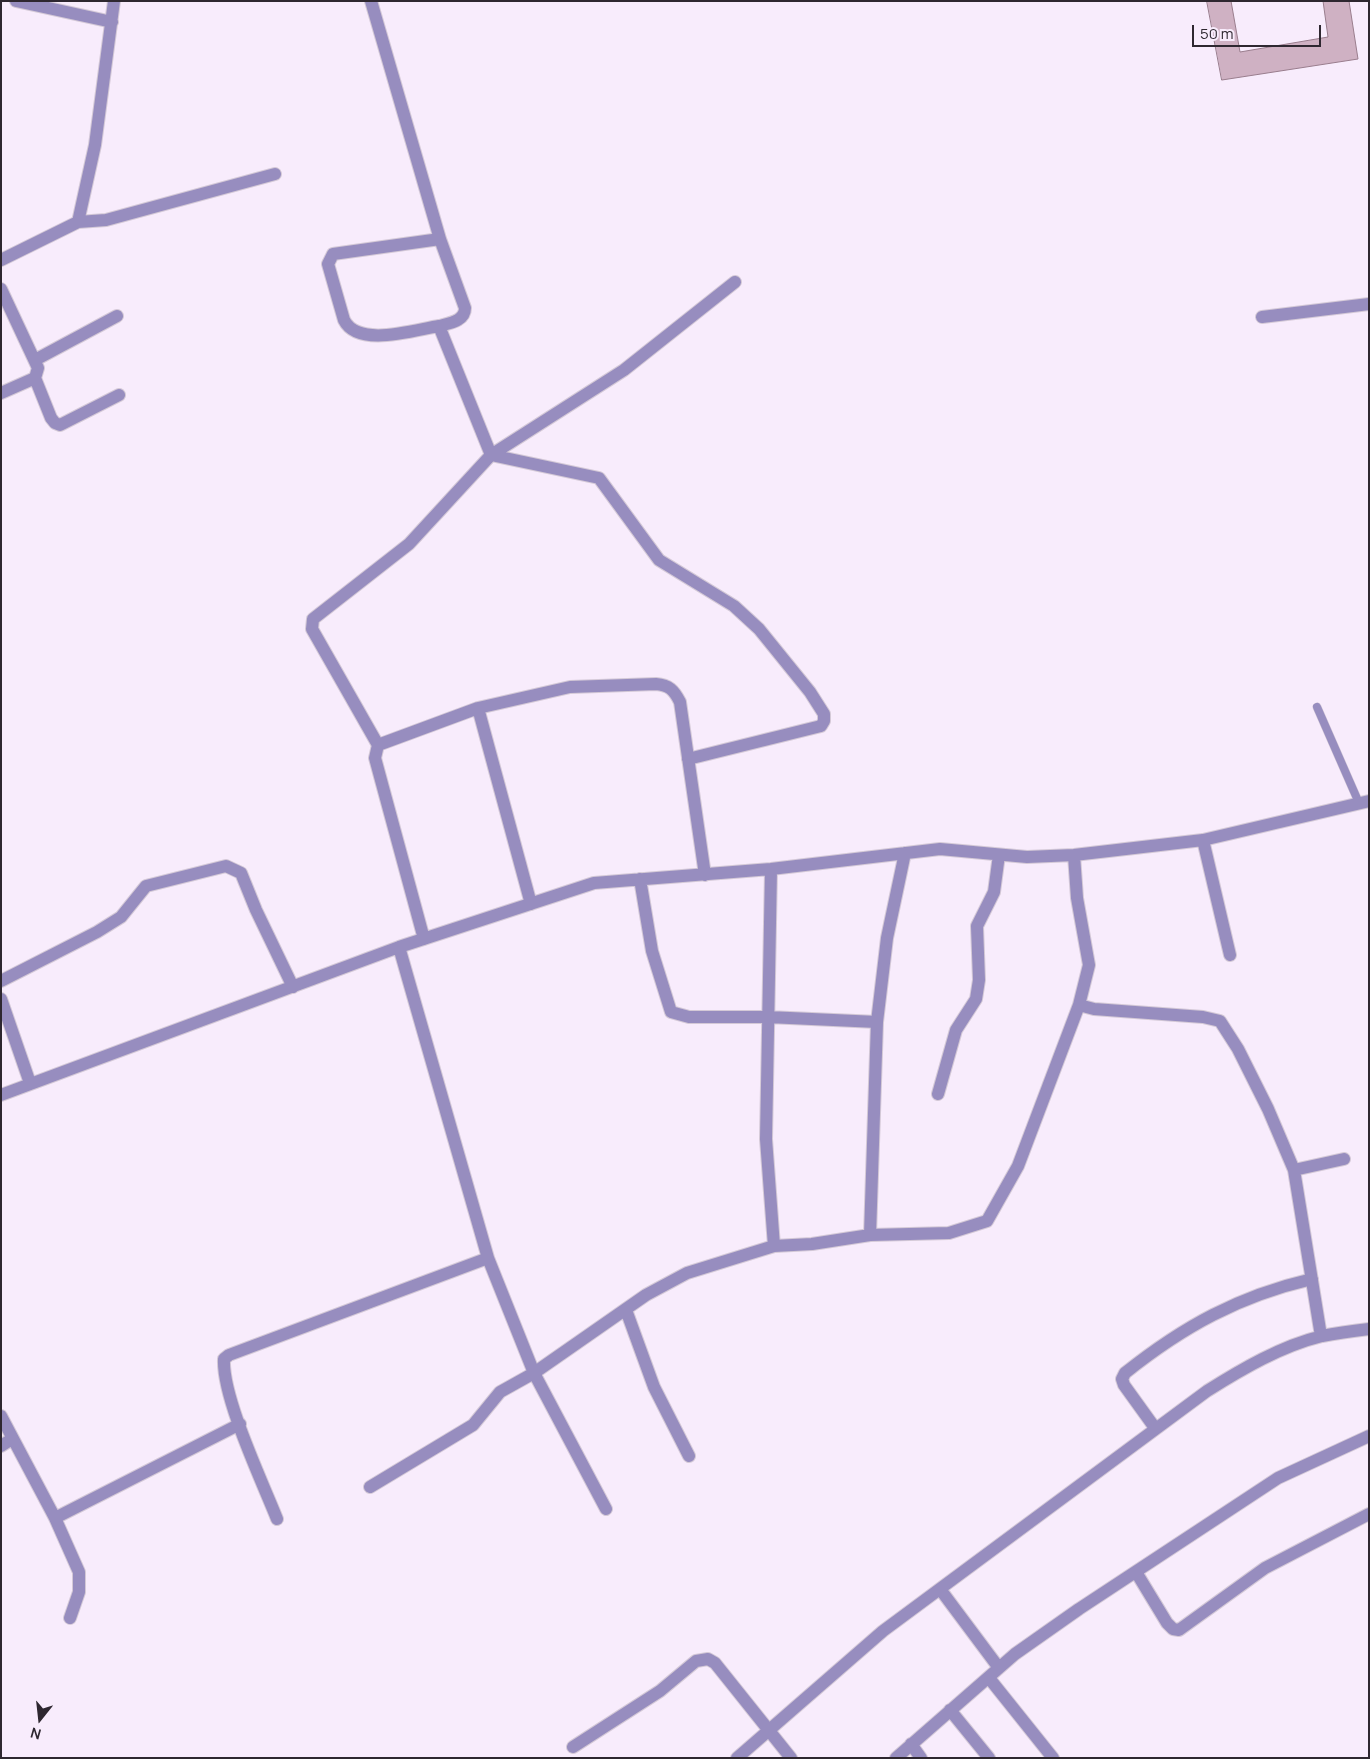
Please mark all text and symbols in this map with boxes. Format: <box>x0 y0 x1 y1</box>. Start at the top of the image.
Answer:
scale bar <box>1195 15 1324 47</box>
text: 50 m <box>1200 23 1234 44</box>
north arrow <box>15 1694 65 1744</box>
text: N <box>28 1723 43 1744</box>

